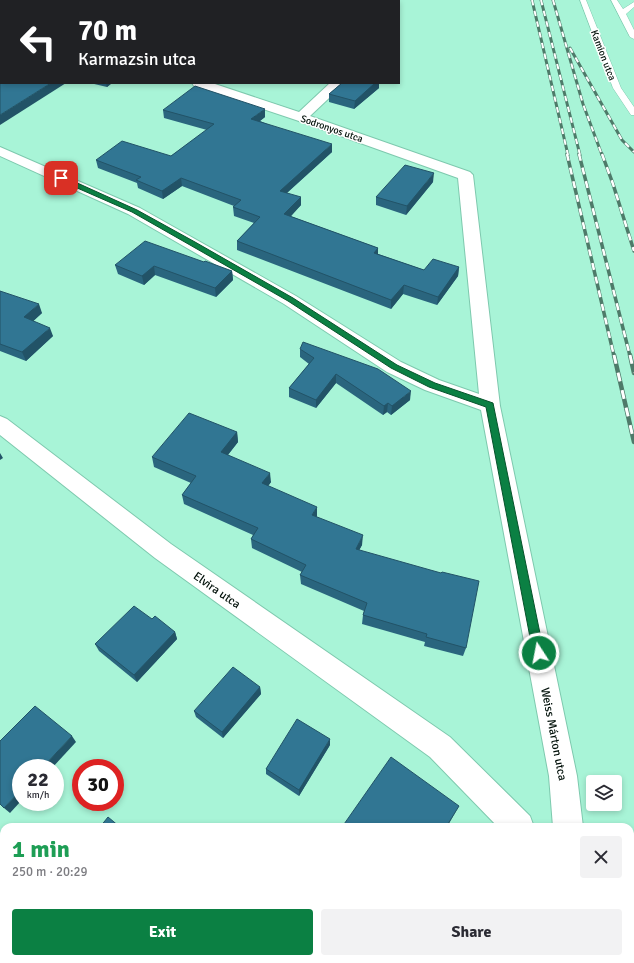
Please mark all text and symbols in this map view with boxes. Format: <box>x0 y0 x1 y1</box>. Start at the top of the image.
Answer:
text: 70 m <box>78 14 137 48</box>
icon: left <box>12 16 64 68</box>
street label: Kamion utca <box>588 28 618 82</box>
text: Karmazsin utca <box>78 48 196 70</box>
street label: Sodronyos utca <box>299 113 364 145</box>
pin <box>44 161 78 195</box>
icon: arrive <box>50 167 72 189</box>
street label: Elvira utca <box>190 569 243 612</box>
position arrow <box>518 632 560 674</box>
street label: Weiss Márton utca <box>537 686 570 782</box>
speed limit sign: 30 <box>72 759 124 811</box>
text: 22 <box>27 767 49 792</box>
map controls <box>586 775 622 811</box>
button: layers <box>586 775 622 811</box>
text: km/h <box>27 789 49 801</box>
text: 1 min <box>12 834 70 864</box>
button: close <box>580 836 622 878</box>
text: 250 m · 20:29 <box>12 864 88 880</box>
button: Exit <box>12 909 313 955</box>
button: Share <box>321 909 622 955</box>

